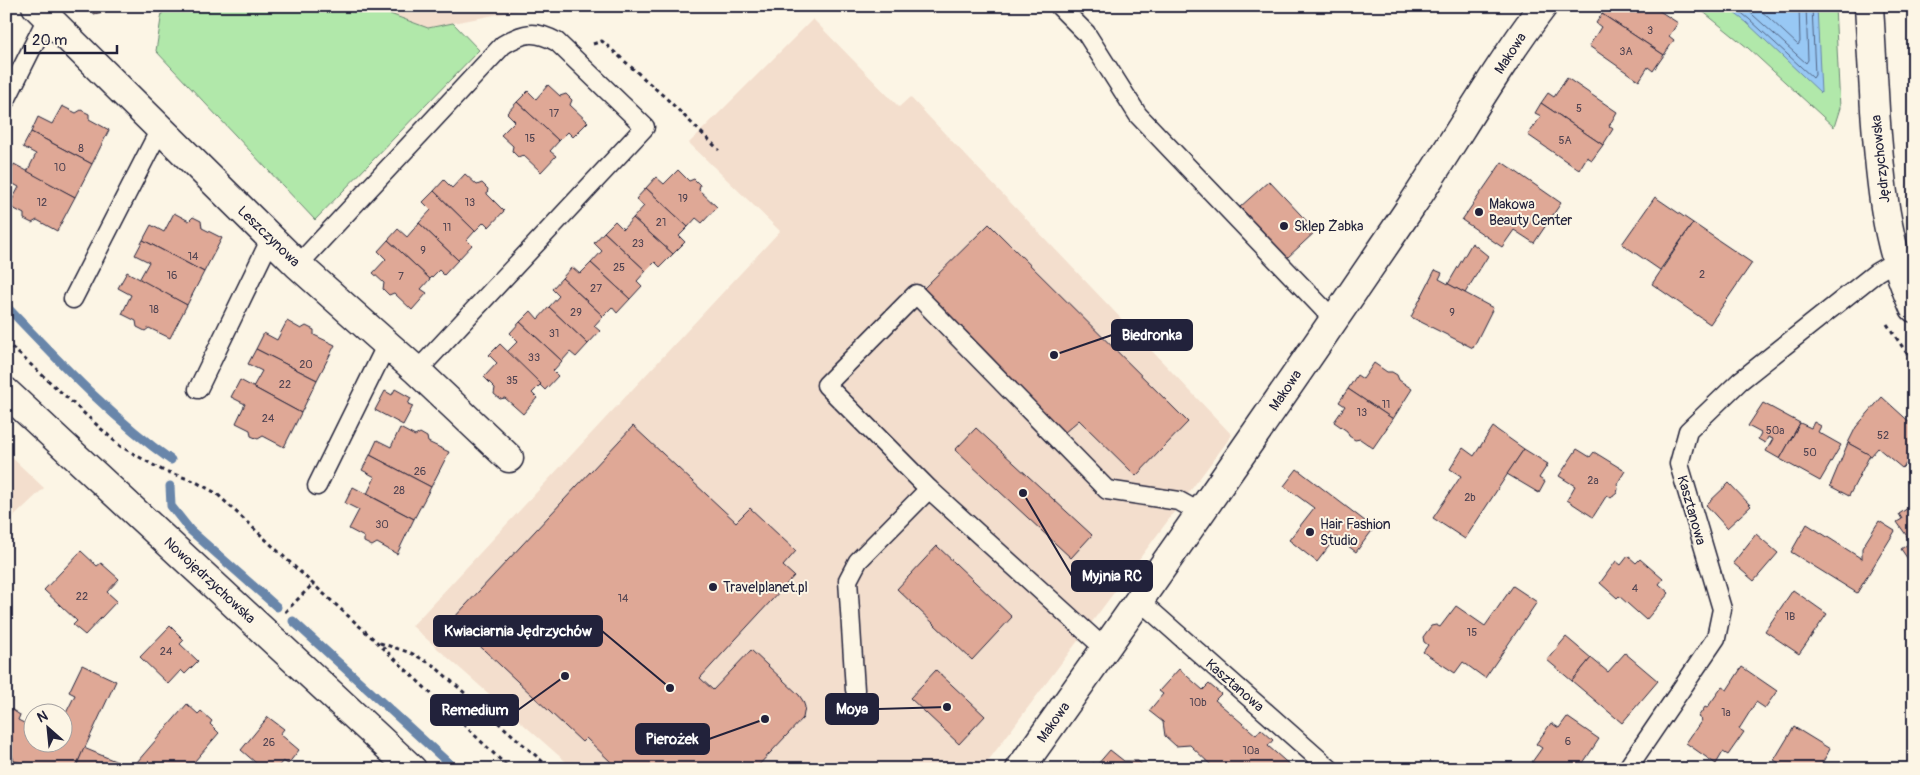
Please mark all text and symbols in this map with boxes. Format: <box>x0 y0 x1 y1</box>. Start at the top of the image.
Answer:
scale bar <box>25 22 118 54</box>
house number: 3 <box>1647 24 1653 37</box>
street label: Makowa <box>1491 29 1530 77</box>
text: 20 m <box>32 31 67 50</box>
house number: 3A <box>1619 45 1633 58</box>
house number: 5 <box>1576 102 1582 115</box>
house number: 17 <box>549 107 559 120</box>
street label: Jędrzychowska <box>1867 114 1894 204</box>
house number: 15 <box>525 132 535 145</box>
house number: 5A <box>1558 134 1572 147</box>
house number: 8 <box>78 142 84 155</box>
house number: 10 <box>54 161 66 174</box>
house number: 19 <box>678 192 688 205</box>
house number: 12 <box>37 196 47 209</box>
house number: 13 <box>465 196 475 209</box>
place label: Makowa Beauty Center <box>1489 196 1572 229</box>
street label: Leszczynowa <box>234 202 303 270</box>
marker: Makowa Beauty Center <box>1473 206 1485 218</box>
house number: 21 <box>656 216 666 229</box>
place label: Sklep Żabka <box>1294 218 1364 235</box>
marker: Sklep Żabka <box>1278 220 1290 232</box>
house number: 11 <box>443 221 451 234</box>
house number: 23 <box>632 237 644 250</box>
house number: 9 <box>420 244 426 257</box>
house number: 14 <box>188 250 199 263</box>
house number: 25 <box>613 261 625 274</box>
house number: 2 <box>1699 268 1705 281</box>
house number: 16 <box>167 269 177 282</box>
house number: 7 <box>398 270 404 283</box>
house number: 27 <box>590 282 602 295</box>
house number: 18 <box>149 303 159 316</box>
house number: 29 <box>570 306 582 319</box>
house number: 9 <box>1449 306 1455 319</box>
callout: Biedronka <box>1112 320 1192 350</box>
text: Biedronka <box>1122 326 1182 345</box>
house number: 31 <box>549 327 559 340</box>
house number: 33 <box>528 351 540 364</box>
house number: 20 <box>299 358 313 371</box>
street label: Makowa <box>1266 367 1305 414</box>
house number: 35 <box>506 374 518 387</box>
house number: 22 <box>279 378 291 391</box>
house number: 11 <box>1382 398 1390 411</box>
house number: 13 <box>1357 406 1367 419</box>
house number: 24 <box>262 412 275 425</box>
house number: 50a <box>1766 424 1784 437</box>
house number: 52 <box>1877 429 1889 442</box>
house number: 50 <box>1803 446 1817 459</box>
house number: 26 <box>414 465 426 478</box>
street label: Kasztanowa <box>1673 473 1710 547</box>
house number: 2a <box>1587 474 1599 487</box>
house number: 28 <box>393 484 405 497</box>
house number: 2b <box>1464 491 1476 504</box>
place label: Hair Fashion Studio <box>1320 516 1391 549</box>
house number: 30 <box>375 518 389 531</box>
marker: Hair Fashion Studio <box>1304 526 1316 538</box>
street label: Nowojędrzychowska <box>160 534 259 627</box>
callout: Myjnia RC <box>1072 561 1152 591</box>
text: Myjnia RC <box>1082 567 1142 586</box>
place label: Travelplanet.pl <box>723 579 808 596</box>
marker: Travelplanet.pl <box>707 581 719 593</box>
house number: 4 <box>1632 582 1639 595</box>
house number: 22 <box>76 590 88 603</box>
house number: 14 <box>618 592 629 605</box>
house number: 1B <box>1785 610 1795 623</box>
callout: Kwiaciarnia Jędrzychów <box>434 616 602 646</box>
text: Kwiaciarnia Jędrzychów <box>444 622 593 641</box>
house number: 15 <box>1467 626 1477 639</box>
house number: 24 <box>160 645 173 658</box>
street label: Kasztanowa <box>1202 655 1267 715</box>
callout: Moya <box>826 694 878 724</box>
callout: Remedium <box>431 695 518 725</box>
house number: 10b <box>1189 696 1207 709</box>
street label: Makowa <box>1033 699 1074 746</box>
text: Moya <box>836 700 868 719</box>
text: Remedium <box>441 701 509 720</box>
north arrow <box>22 702 72 752</box>
house number: 1a <box>1721 706 1731 719</box>
text: N <box>34 707 50 727</box>
callout: Pierożek <box>636 724 709 754</box>
text: Pierożek <box>646 730 699 749</box>
house number: 6 <box>1565 735 1571 748</box>
house number: 26 <box>263 736 275 749</box>
house number: 10a <box>1243 744 1259 757</box>

